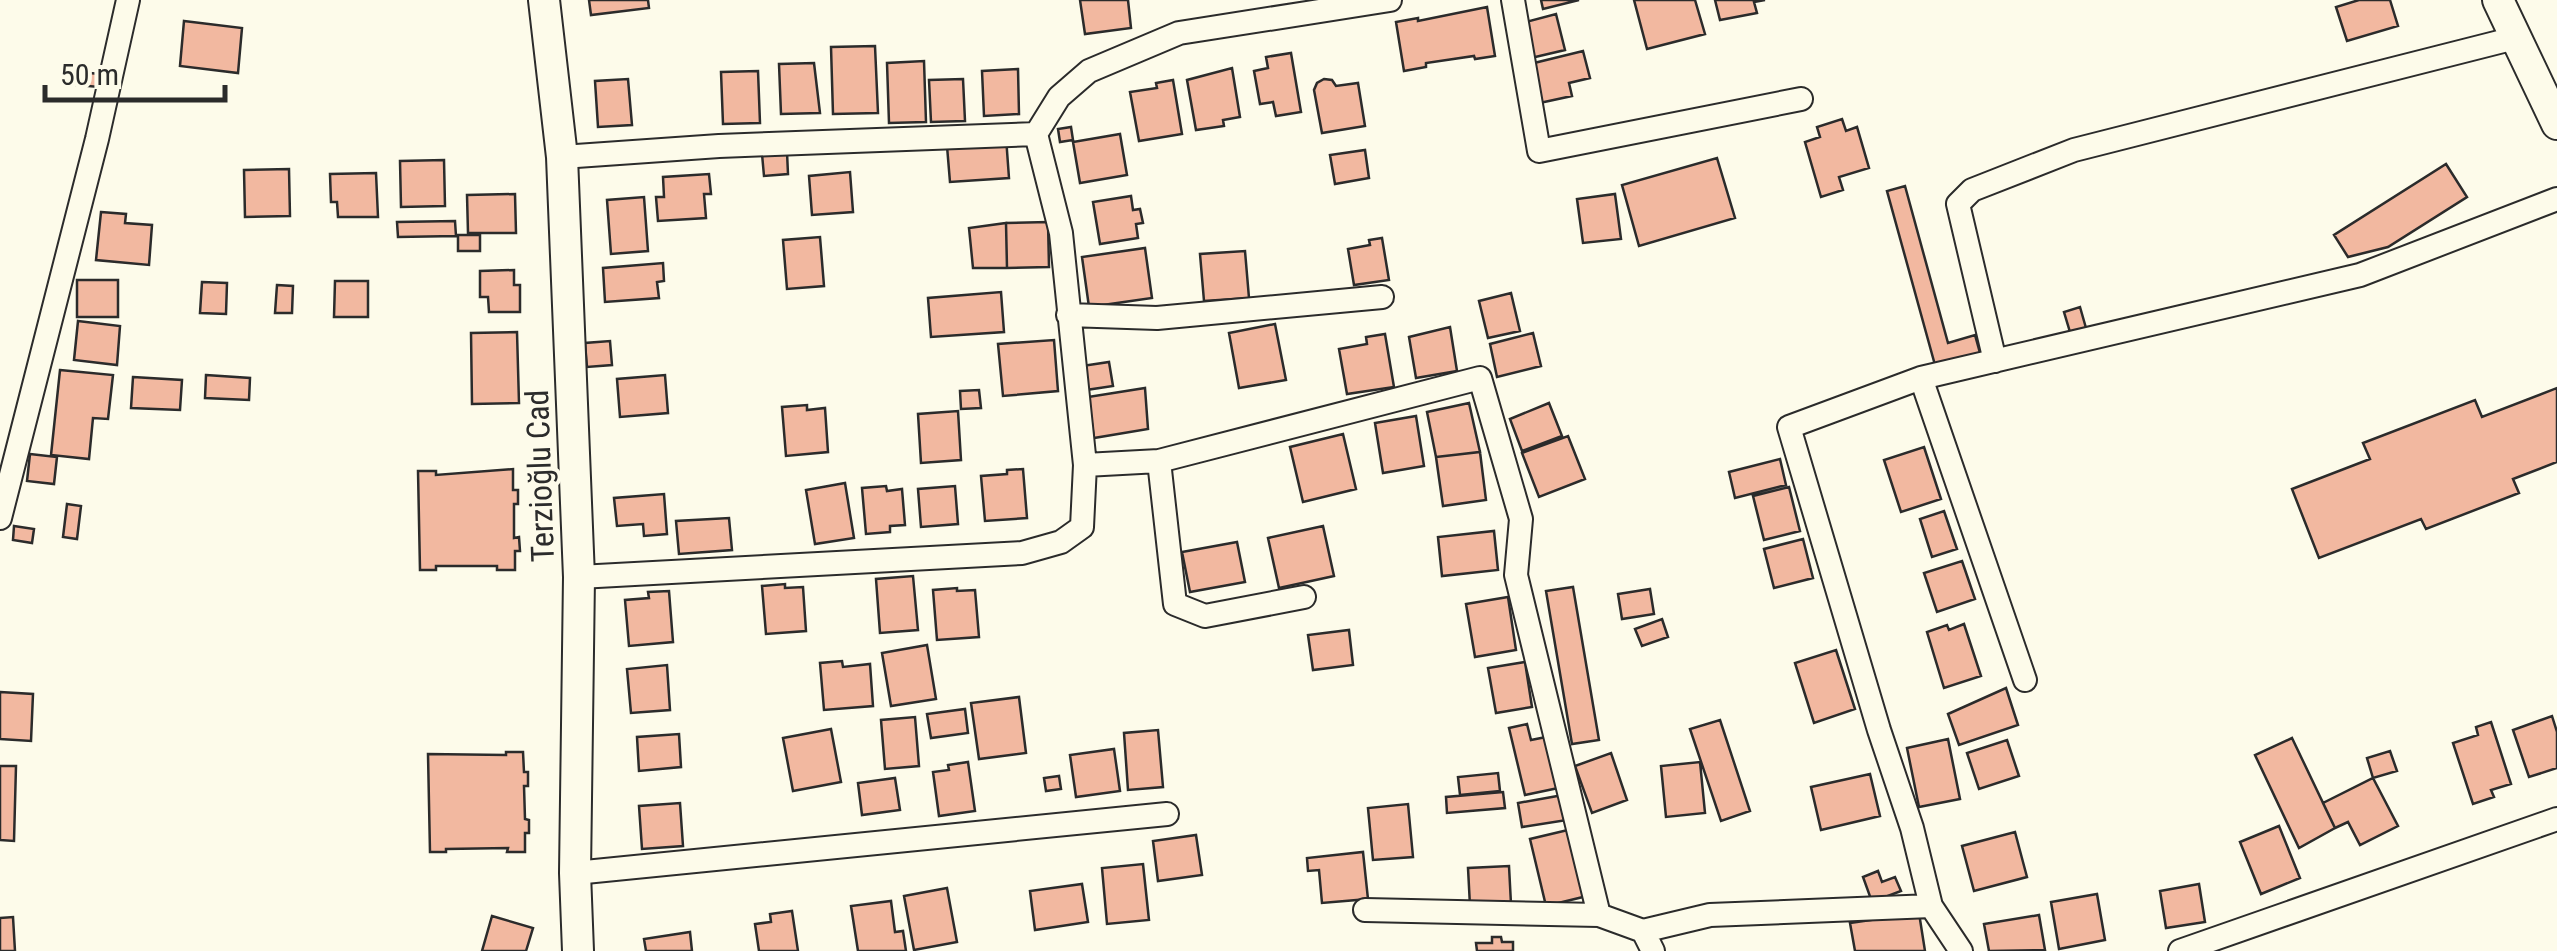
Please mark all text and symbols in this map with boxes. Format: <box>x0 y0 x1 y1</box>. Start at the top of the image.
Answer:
scale bar <box>45 40 225 102</box>
text: 50 m <box>60 57 119 92</box>
street label: Terzioğlu Cad <box>518 389 562 563</box>

